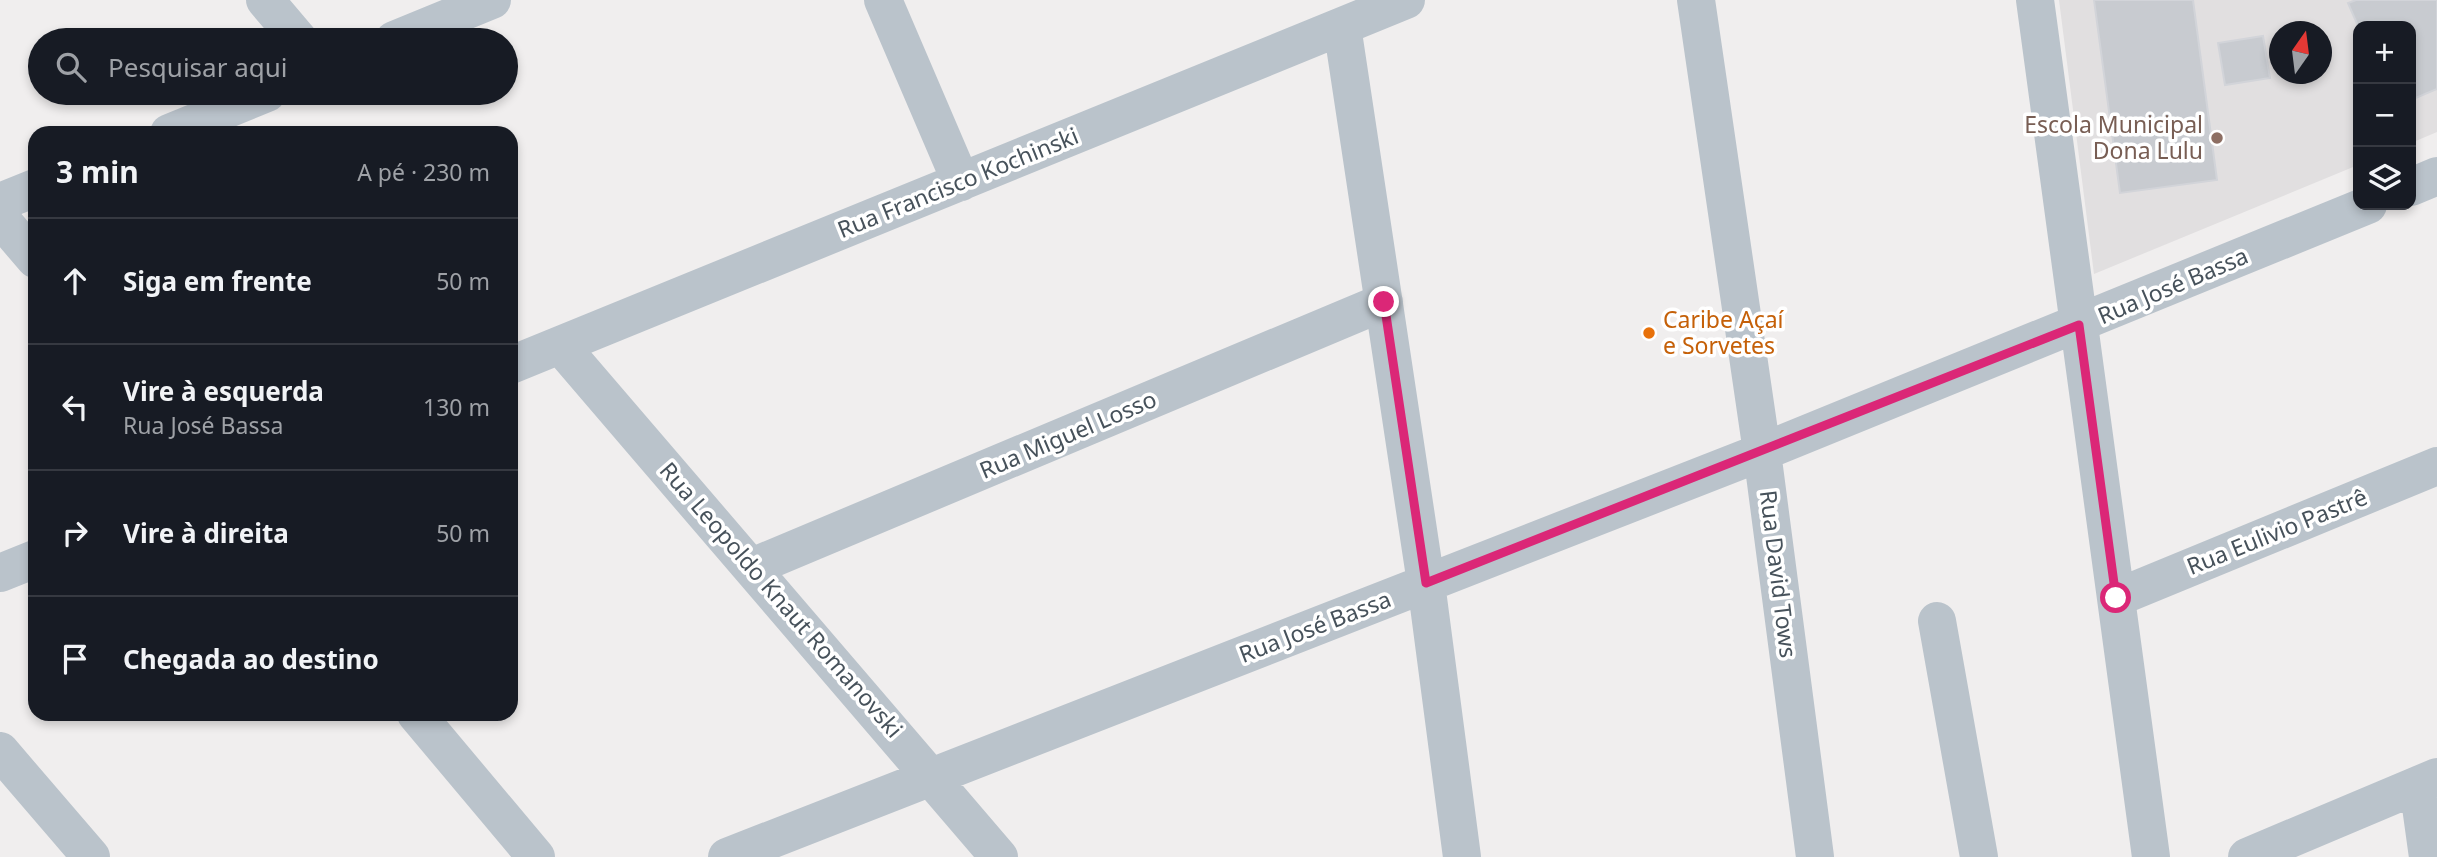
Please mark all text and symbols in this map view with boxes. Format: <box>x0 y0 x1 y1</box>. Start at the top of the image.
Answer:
north arrow <box>2269 21 2332 84</box>
map controls <box>2353 21 2416 210</box>
button: + <box>2353 21 2416 84</box>
search box <box>28 28 518 105</box>
icon: search <box>52 48 90 86</box>
text: Pesquisar aqui <box>108 49 288 85</box>
button: − <box>2353 84 2416 147</box>
place label: Escola Municipal Dona Lulu <box>2024 108 2203 166</box>
street label: Rua Francisco Kochinski <box>832 119 1083 245</box>
marker: Escola Municipal Dona Lulu <box>2209 130 2225 146</box>
button: layers <box>2353 147 2416 210</box>
text: 3 min <box>56 151 139 192</box>
text: A pé · 230 m <box>357 156 490 188</box>
street label: Rua José Bassa <box>2093 239 2253 331</box>
icon: ahead <box>56 262 94 300</box>
text: Siga em frente <box>123 263 312 299</box>
text: 50 m <box>436 265 490 297</box>
route end <box>1368 286 1399 317</box>
place label: Caribe Açaí e Sorvetes <box>1663 303 1785 361</box>
marker: Caribe Açaí e Sorvetes <box>1641 325 1657 341</box>
text: Vire à esquerda <box>123 373 324 409</box>
street label: Rua Miguel Losso <box>974 382 1161 486</box>
icon: left <box>56 388 94 426</box>
text: 130 m <box>423 391 490 423</box>
text: Rua José Bassa <box>123 409 283 441</box>
street label: Rua Leopoldo Knaut Romanovski <box>653 455 910 744</box>
street label: Rua Eulivio Pastrê <box>2182 480 2372 582</box>
street label: Rua David Tows <box>1753 488 1805 659</box>
icon: right <box>56 514 94 552</box>
text: Vire à direita <box>123 515 289 551</box>
text: 50 m <box>436 517 490 549</box>
street label: Rua José Bassa <box>1234 582 1395 670</box>
route start <box>2100 582 2131 613</box>
icon: arrive <box>56 640 94 678</box>
text: Chegada ao destino <box>123 641 379 677</box>

